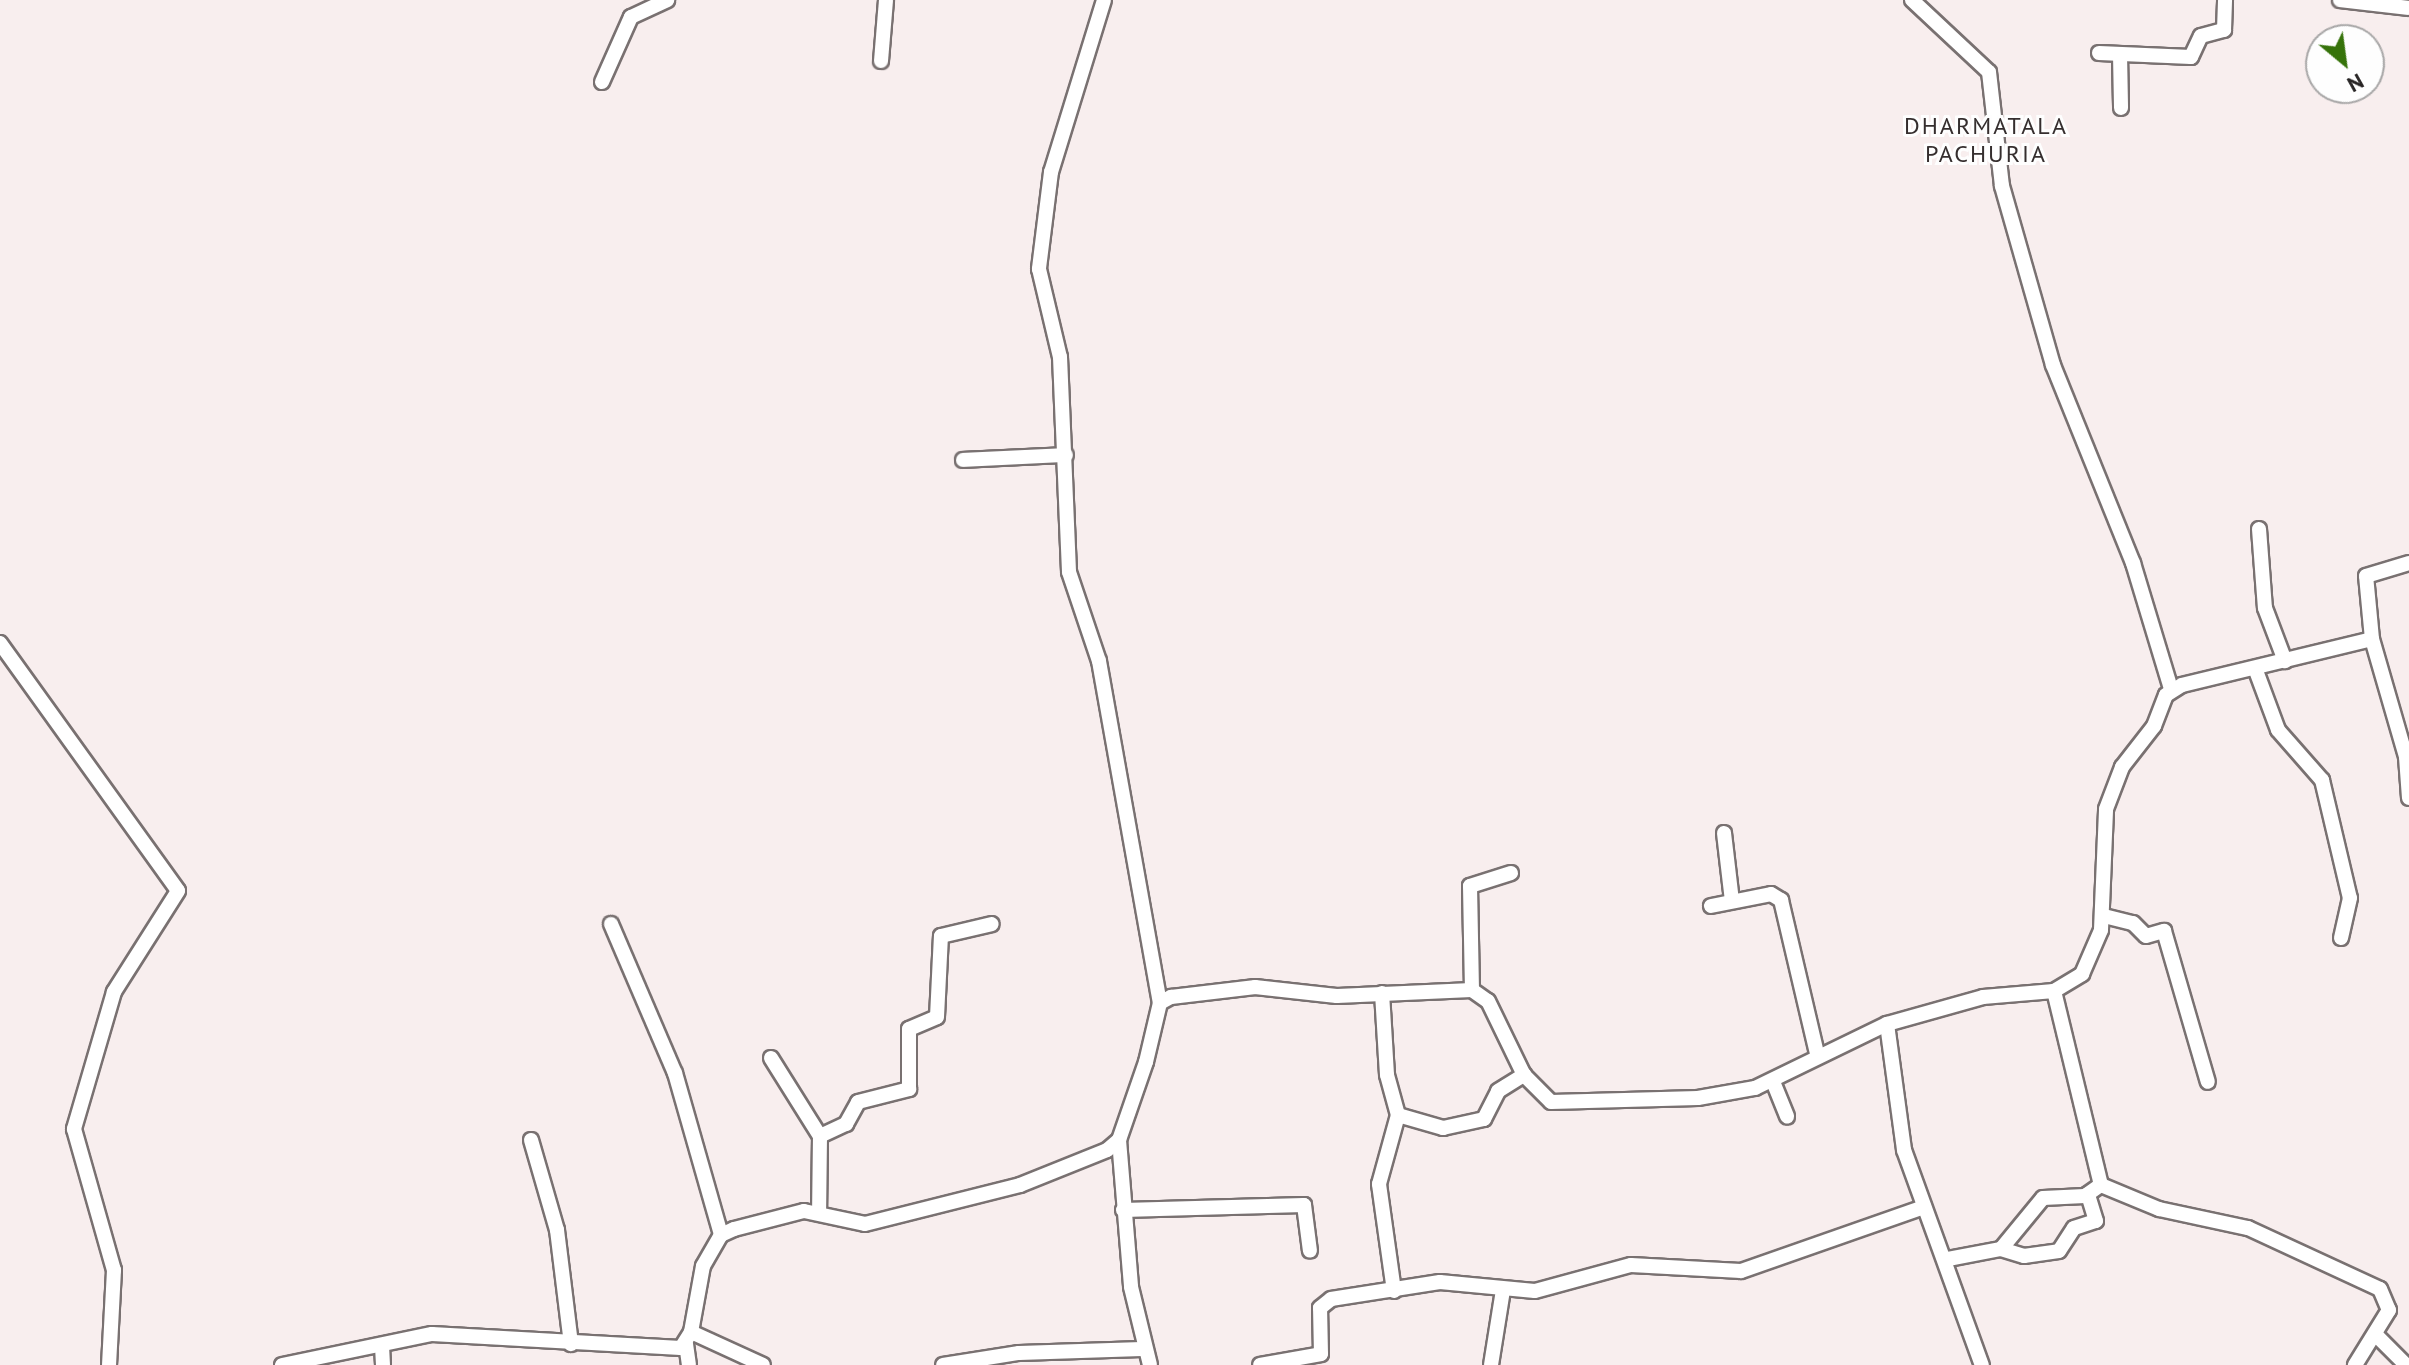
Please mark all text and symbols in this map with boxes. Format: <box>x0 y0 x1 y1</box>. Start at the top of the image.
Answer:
north arrow <box>2305 24 2385 104</box>
text: N <box>2343 67 2369 99</box>
district label: DHARMATALA PACHURIA <box>1904 112 2068 168</box>

